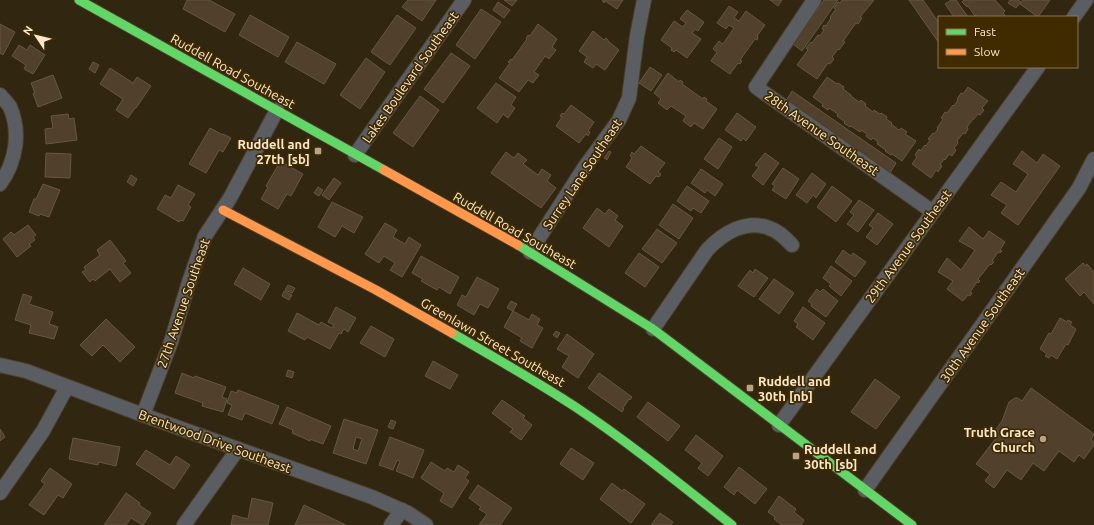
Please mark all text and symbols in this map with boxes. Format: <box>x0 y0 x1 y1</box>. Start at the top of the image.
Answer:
street label: Lakes Boulevard Southeast <box>359 9 461 145</box>
north arrow <box>16 16 56 56</box>
legend <box>938 16 1078 68</box>
text: N <box>21 23 35 37</box>
text: Fast <box>974 25 996 38</box>
street label: Ruddell Road Southeast <box>169 31 297 111</box>
text: Slow <box>974 45 1000 58</box>
street label: 28th Avenue Southeast <box>762 88 882 178</box>
street label: Surrey Lane Southeast <box>540 116 624 232</box>
place label: Ruddell and 27th [sb] <box>237 137 310 166</box>
marker: Ruddell and 27th [sb] <box>313 146 323 156</box>
street label: 29th Avenue Southeast <box>862 187 954 305</box>
street label: Ruddell Road Southeast <box>451 189 579 271</box>
street label: 27th Avenue Southeast <box>154 236 212 370</box>
street label: 30th Avenue Southeast <box>937 265 1027 385</box>
street label: Greenlawn Street Southeast <box>418 295 568 389</box>
place label: Ruddell and 30th [nb] <box>758 374 831 403</box>
marker: Ruddell and 30th [nb] <box>745 383 755 393</box>
street label: Brentwood Drive Southeast <box>137 407 293 475</box>
place label: Truth Grace Church <box>964 425 1035 454</box>
marker: Truth Grace Church <box>1038 434 1048 444</box>
place label: Ruddell and 30th [sb] <box>804 442 877 471</box>
marker: Ruddell and 30th [sb] <box>791 451 801 461</box>

